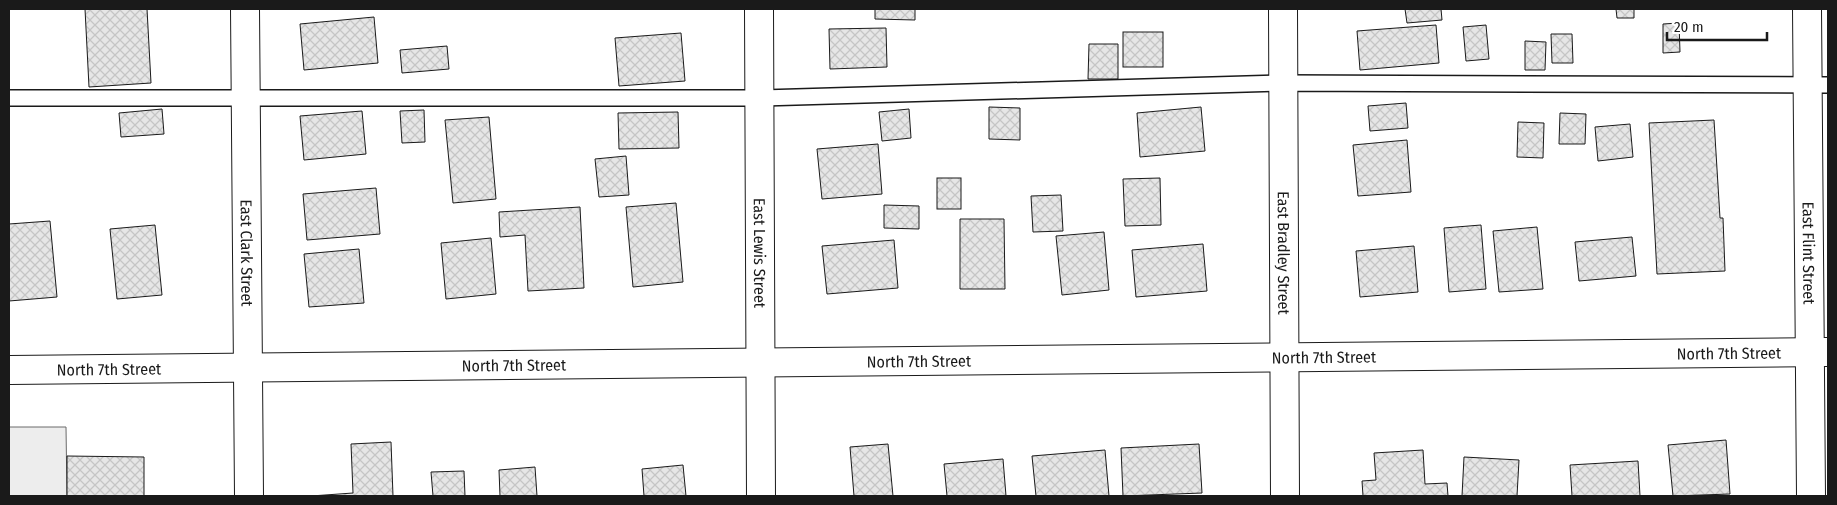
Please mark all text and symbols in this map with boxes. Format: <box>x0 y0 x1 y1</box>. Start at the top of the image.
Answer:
scale bar <box>1667 10 1767 42</box>
text: 20 m <box>1674 18 1704 36</box>
street label: East Bradley Street <box>1274 191 1293 316</box>
street label: East Lewis Street <box>750 198 769 309</box>
street label: East Clark Street <box>237 199 256 307</box>
street label: East Flint Street <box>1799 202 1818 305</box>
street label: North 7th Street <box>1677 343 1782 363</box>
street label: North 7th Street <box>1272 347 1377 368</box>
street label: North 7th Street <box>867 351 972 372</box>
street label: North 7th Street <box>462 355 567 376</box>
street label: North 7th Street <box>57 359 162 380</box>

